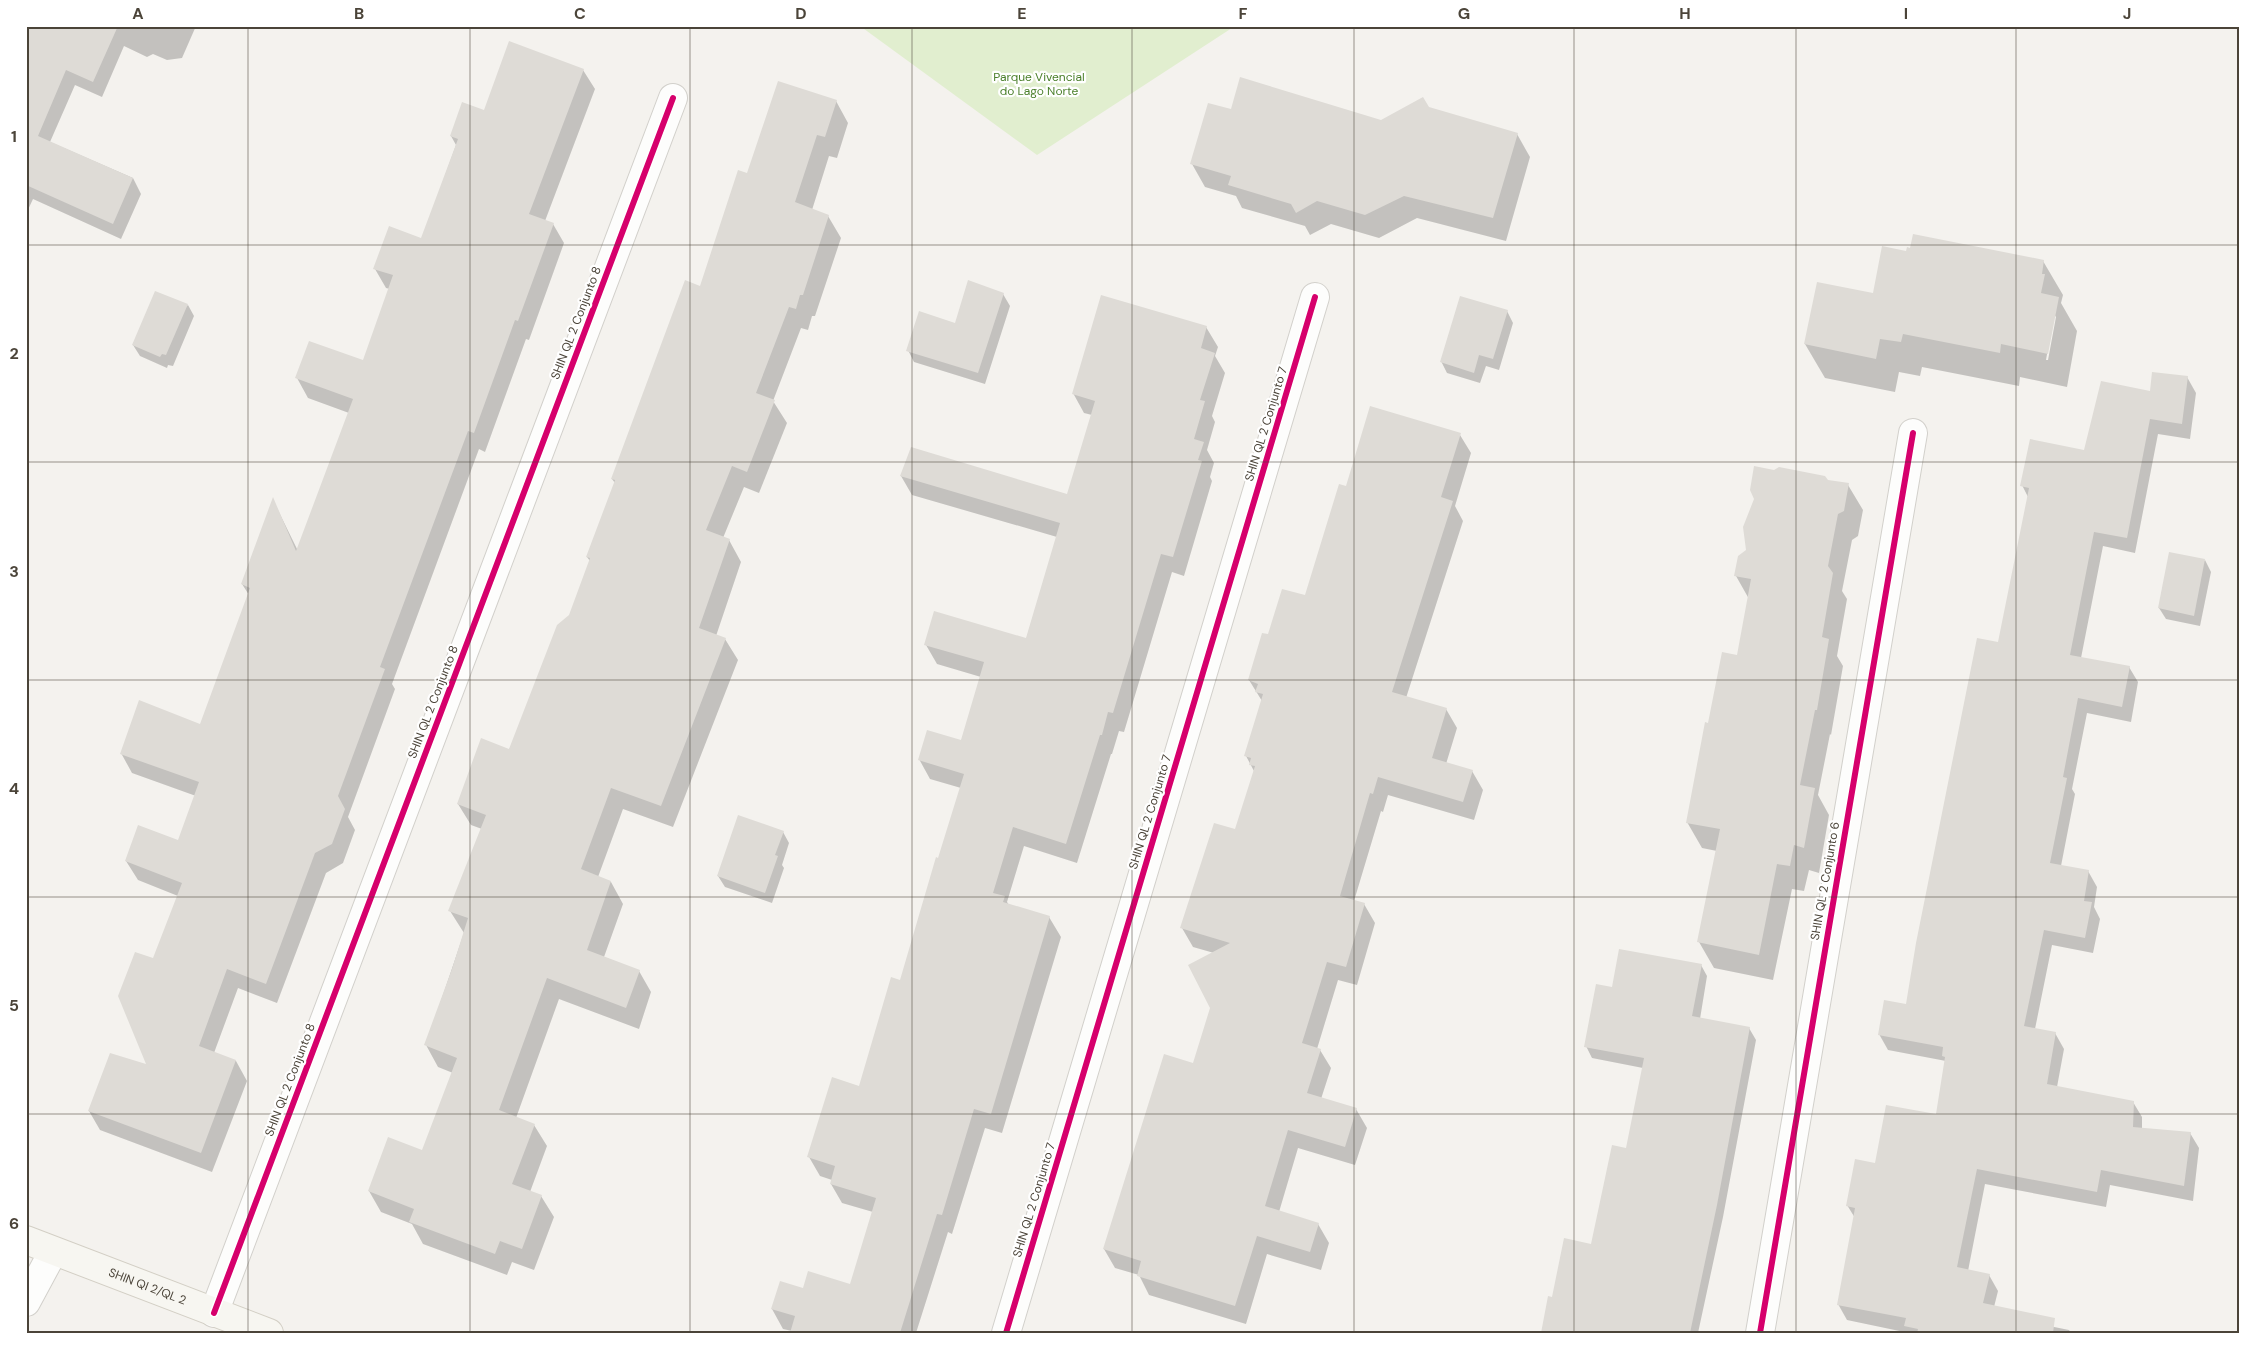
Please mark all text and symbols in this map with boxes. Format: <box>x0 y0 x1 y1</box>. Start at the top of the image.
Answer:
text: A <box>132 3 144 24</box>
text: B <box>354 3 364 24</box>
text: C <box>574 3 586 24</box>
text: D <box>795 3 807 24</box>
text: E <box>1017 3 1027 24</box>
text: F <box>1239 3 1248 24</box>
text: G <box>1458 3 1470 24</box>
text: H <box>1679 3 1691 24</box>
text: I <box>1904 3 1908 24</box>
text: J <box>2123 3 2131 24</box>
park label: Parque Vivencial do Lago Norte <box>993 69 1085 99</box>
text: 1 <box>11 126 17 147</box>
street label: SHIN QL 2 Conjunto 8 <box>547 264 605 382</box>
text: 2 <box>9 343 19 364</box>
street label: SHIN QL 2 Conjunto 7 <box>1241 365 1291 483</box>
text: 3 <box>9 561 19 582</box>
street label: SHIN QL 2 Conjunto 8 <box>404 643 462 761</box>
street label: SHIN QL 2 Conjunto 7 <box>1125 753 1175 871</box>
text: 4 <box>9 778 19 799</box>
street label: SHIN QL 2 Conjunto 6 <box>1807 821 1843 941</box>
text: 5 <box>9 995 19 1016</box>
street label: SHIN QL 2 Conjunto 8 <box>261 1021 319 1139</box>
street label: SHIN QL 2 Conjunto 7 <box>1009 1141 1059 1259</box>
text: 6 <box>9 1213 19 1234</box>
street label: SHIN QI 2/QL 2 <box>106 1264 189 1309</box>

